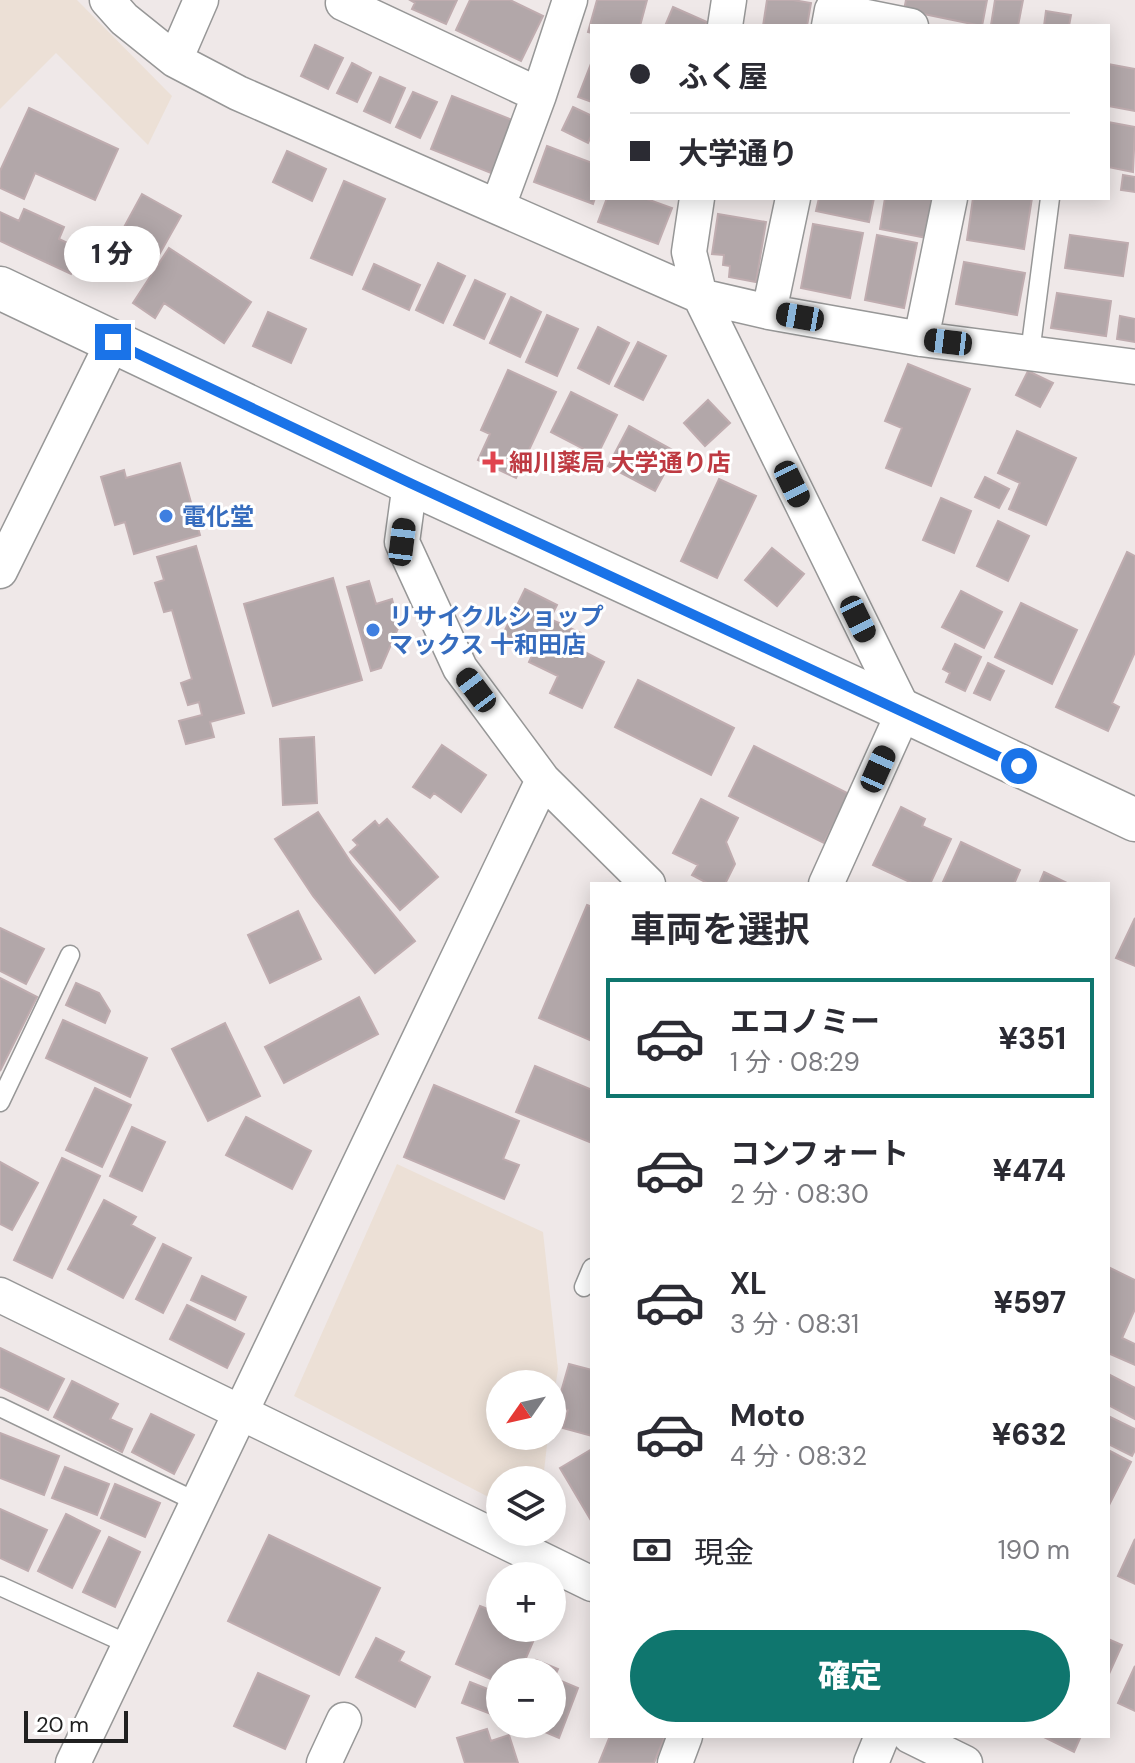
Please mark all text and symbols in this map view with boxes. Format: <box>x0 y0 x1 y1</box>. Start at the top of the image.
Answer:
text: ふく屋 <box>678 57 768 96</box>
text: 大学通り <box>678 134 798 173</box>
callout: 1 分 <box>65 226 161 282</box>
text: 1 分 <box>91 237 133 271</box>
car <box>774 301 826 333</box>
route end <box>95 324 131 360</box>
car <box>923 327 973 357</box>
place label: 細川薬局 大学通り店 <box>509 447 731 478</box>
marker: 細川薬局 大学通り店 <box>484 453 502 471</box>
car <box>771 457 813 511</box>
place label: 電化堂 <box>182 501 254 532</box>
marker: 電化堂 <box>157 507 175 525</box>
car <box>387 517 417 567</box>
car <box>837 592 879 646</box>
place label: リサイクルショップ マックス 十和田店 <box>389 601 604 660</box>
marker: リサイクルショップ マックス 十和田店 <box>364 621 382 639</box>
car <box>452 664 500 716</box>
car <box>857 742 899 796</box>
route start <box>1001 748 1037 784</box>
text: 車両を選択 <box>630 906 810 953</box>
icon: car <box>634 1002 706 1074</box>
text: エコノミー <box>730 1002 880 1041</box>
text: ¥351 <box>999 1019 1066 1058</box>
text: 1 分 · 08:29 <box>730 1045 860 1079</box>
icon: car <box>634 1134 706 1206</box>
text: コンフォート <box>730 1134 909 1173</box>
text: ¥474 <box>993 1151 1066 1190</box>
text: 2 分 · 08:30 <box>730 1177 869 1211</box>
text: XL <box>730 1264 767 1303</box>
icon: car <box>634 1266 706 1338</box>
text: ¥597 <box>994 1283 1066 1322</box>
text: 3 分 · 08:31 <box>730 1307 859 1341</box>
north arrow <box>486 1370 566 1450</box>
map controls <box>486 1370 566 1738</box>
text: Moto <box>730 1396 805 1435</box>
icon: car <box>634 1398 706 1470</box>
text: ¥632 <box>992 1415 1066 1454</box>
text: 4 分 · 08:32 <box>730 1439 867 1473</box>
button: layers <box>486 1466 566 1546</box>
icon: cash <box>630 1528 674 1572</box>
text: 現金 <box>694 1533 754 1572</box>
text: 190 m <box>998 1533 1070 1567</box>
button: + <box>486 1562 566 1642</box>
button: 確定 <box>630 1630 1070 1722</box>
button: − <box>486 1658 566 1738</box>
scale bar <box>24 1707 128 1743</box>
text: 20 m <box>36 1710 89 1739</box>

